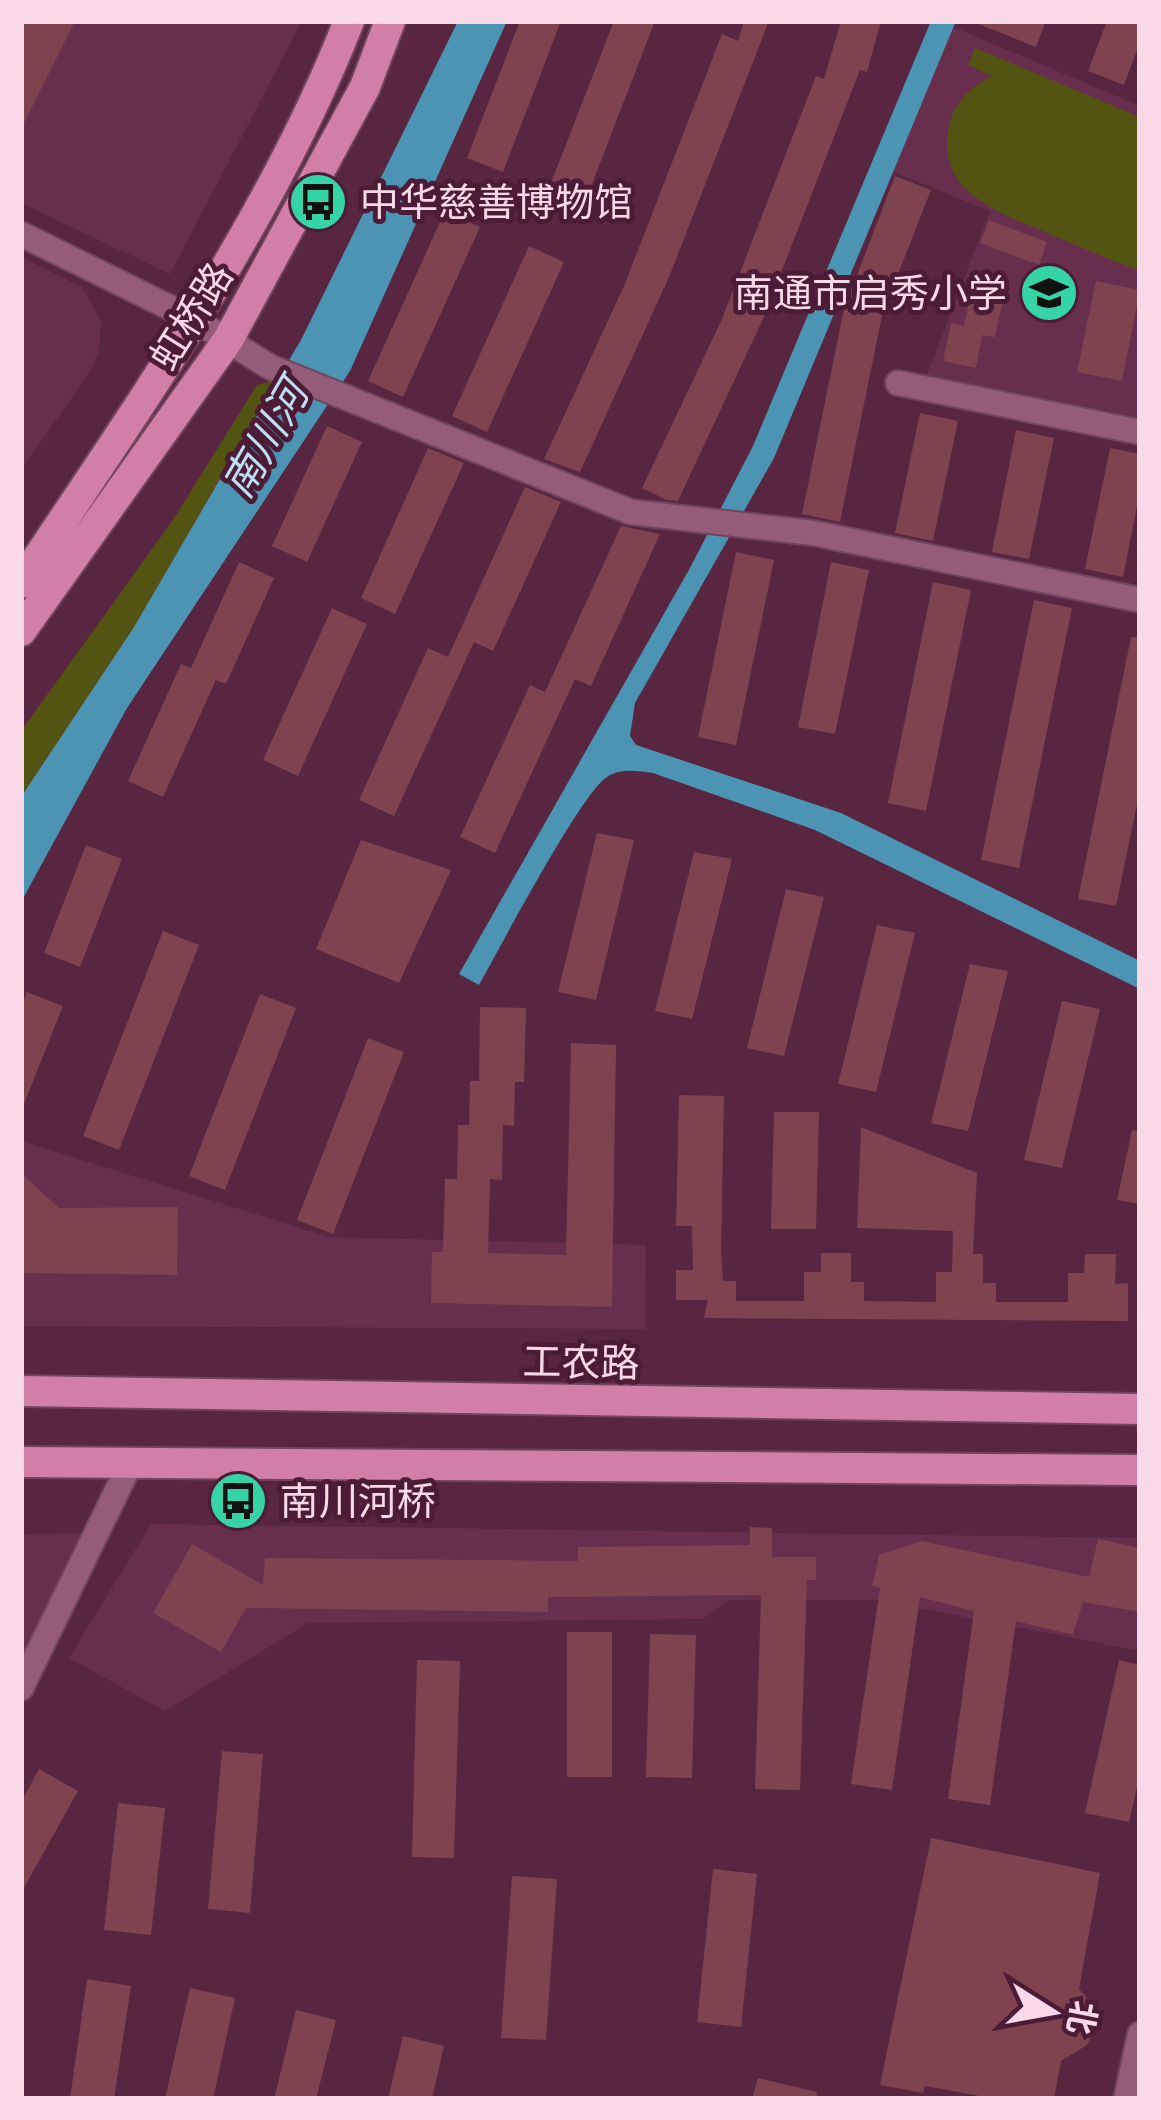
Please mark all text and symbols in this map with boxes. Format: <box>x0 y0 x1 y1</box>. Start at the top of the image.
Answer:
bus stop icon: 中华慈善博物馆 <box>287 171 349 233</box>
place label: 中华慈善博物馆 <box>360 177 633 226</box>
street label: 虹桥路 <box>139 253 242 378</box>
school or university icon: 南通市启秀小学 <box>1018 262 1080 324</box>
place label: 南通市启秀小学 <box>734 268 1007 317</box>
water label: 南川河 <box>210 365 323 507</box>
street label: 工农路 <box>522 1336 640 1387</box>
bus stop icon: 南川河桥 <box>207 1470 269 1532</box>
place label: 南川河桥 <box>280 1476 436 1525</box>
north arrow <box>993 1952 1113 2072</box>
text: 北 <box>1060 1998 1106 2038</box>

